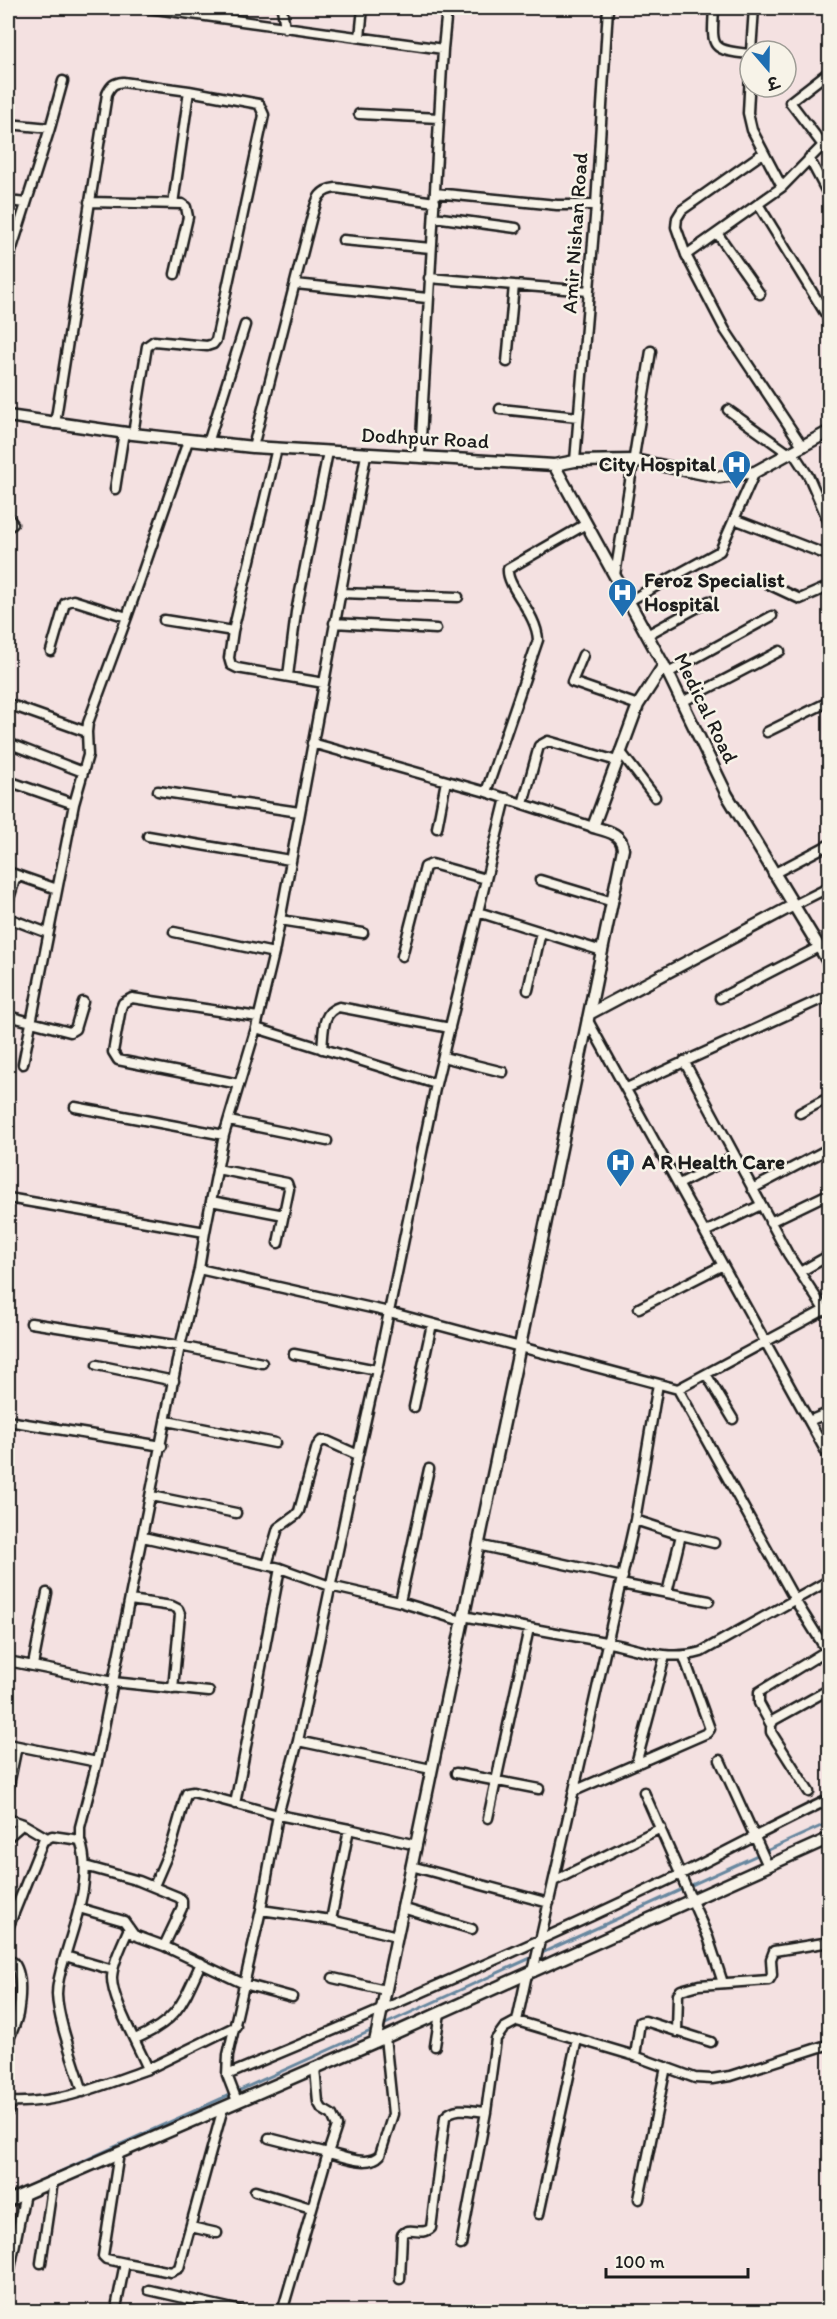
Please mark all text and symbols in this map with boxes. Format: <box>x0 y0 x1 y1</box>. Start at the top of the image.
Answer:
north arrow <box>738 39 798 99</box>
text: उ <box>763 71 783 94</box>
street label: Amir Nishan Road <box>556 151 593 314</box>
street label: Dodhpur Road <box>360 422 490 453</box>
hospital icon: City Hospital <box>721 448 753 490</box>
place label: City Hospital <box>599 451 717 477</box>
place label: Feroz Specialist Hospital <box>644 567 785 617</box>
hospital icon: Feroz Specialist Hospital <box>607 576 639 618</box>
street label: Medical Road <box>669 648 744 767</box>
hospital icon: A R Health Care <box>605 1146 637 1188</box>
place label: A R Health Care <box>641 1149 785 1174</box>
scale bar <box>606 2241 748 2279</box>
text: 100 m <box>615 2251 665 2273</box>

